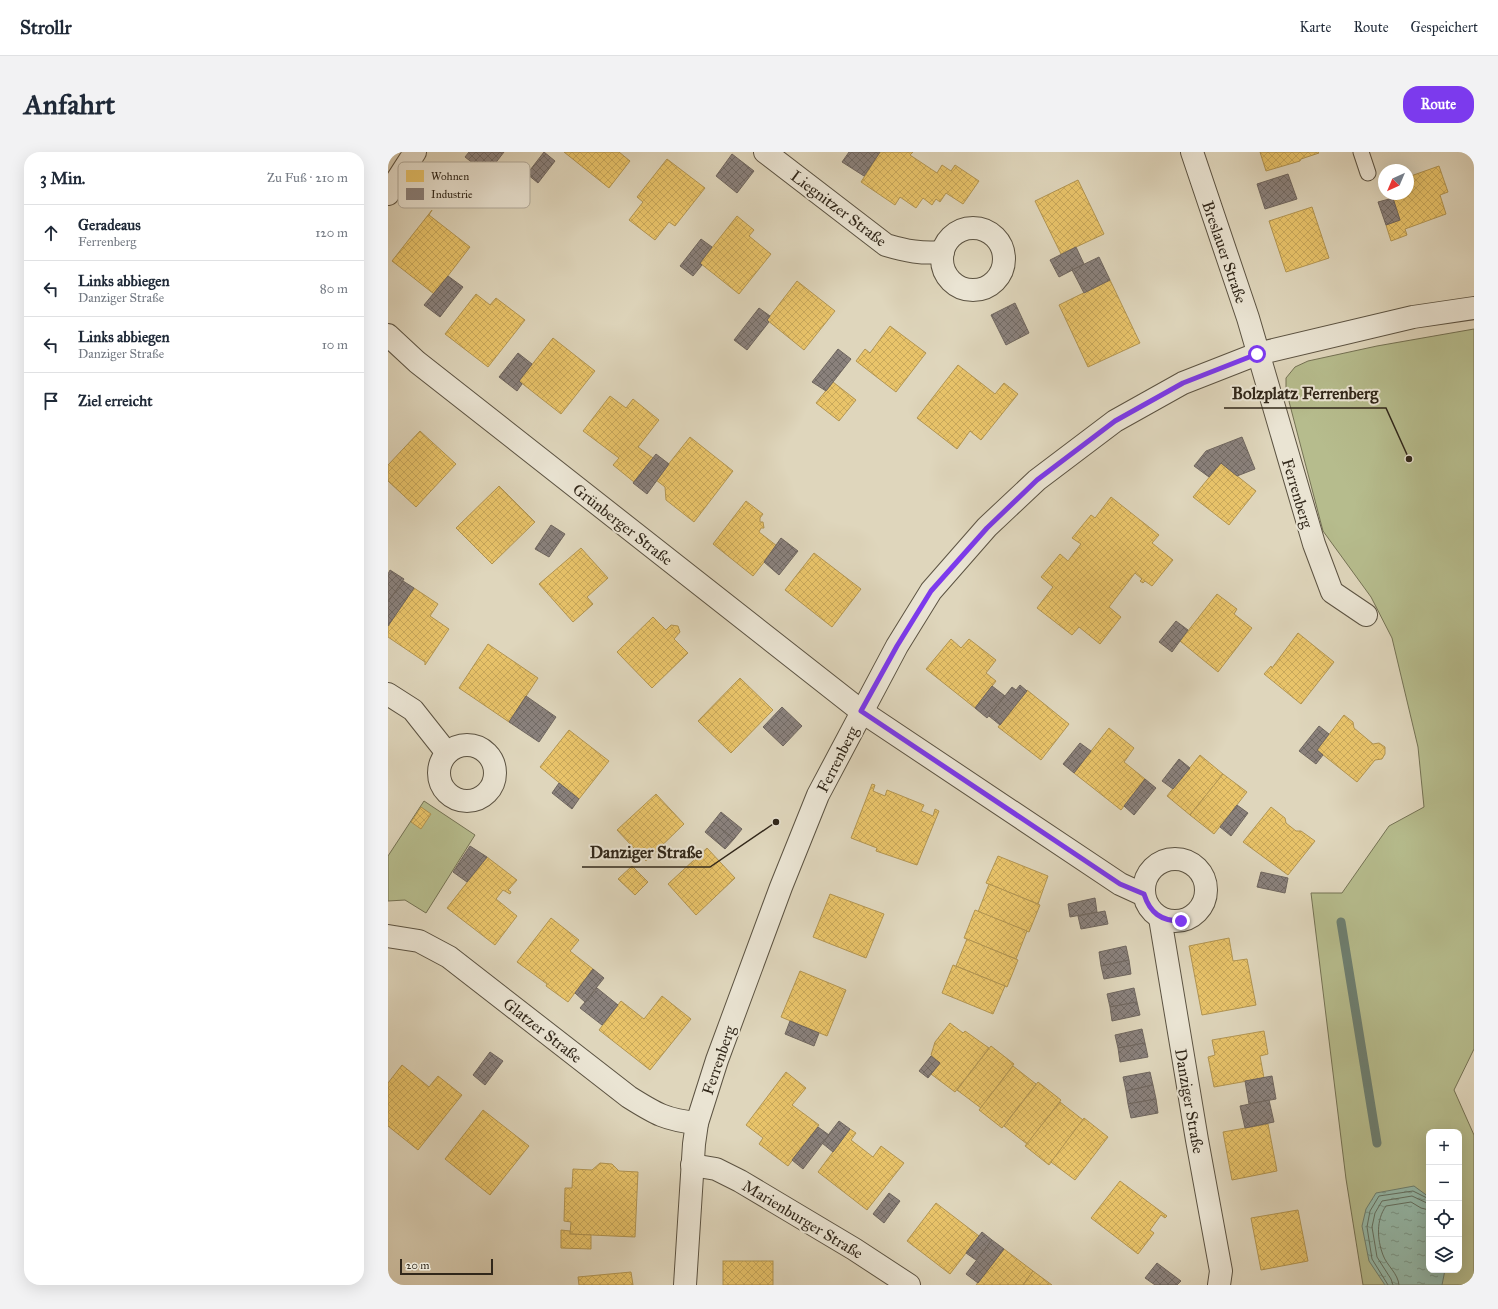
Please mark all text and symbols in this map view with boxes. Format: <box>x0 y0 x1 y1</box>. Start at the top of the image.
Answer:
text: Strollr <box>20 16 72 39</box>
text: Karte <box>1299 19 1331 36</box>
text: Route <box>1353 19 1389 36</box>
text: Gespeichert <box>1411 19 1478 36</box>
button: Route <box>1403 86 1474 123</box>
text: Anfahrt <box>24 87 115 122</box>
legend <box>398 162 530 208</box>
north arrow <box>1378 164 1414 200</box>
street label: Liegnitzer Straße <box>786 166 891 252</box>
text: 3 Min. <box>40 168 85 189</box>
text: Zu Fuß · 210 m <box>267 170 348 186</box>
text: Wohnen <box>431 170 469 183</box>
text: Industrie <box>431 188 473 201</box>
street label: Breslauer Straße <box>1198 198 1251 306</box>
text: Geradeaus <box>78 216 141 234</box>
icon: ahead <box>40 222 62 244</box>
text: 120 m <box>315 225 348 241</box>
text: Ferrenberg <box>78 234 136 250</box>
text: Links abbiegen <box>78 272 170 290</box>
icon: left <box>40 278 62 300</box>
text: 80 m <box>320 281 348 297</box>
text: Danziger Straße <box>78 290 164 306</box>
text: Links abbiegen <box>78 328 170 346</box>
icon: left <box>40 334 62 356</box>
text: 10 m <box>322 337 348 353</box>
route start <box>1248 345 1266 363</box>
text: Danziger Straße <box>78 346 164 362</box>
callout: Bolzplatz Ferrenberg <box>1224 379 1386 408</box>
text: Bolzplatz Ferrenberg <box>1232 383 1379 404</box>
icon: arrive <box>40 390 62 412</box>
text: Ziel erreicht <box>78 392 153 410</box>
street label: Ferrenberg <box>1277 456 1317 531</box>
street label: Grünberger Straße <box>568 480 677 570</box>
street label: Ferrenberg <box>813 722 863 796</box>
callout: Danziger Straße <box>582 838 710 867</box>
text: Danziger Straße <box>590 842 702 863</box>
route end <box>1172 912 1190 930</box>
street label: Glatzer Straße <box>500 994 586 1067</box>
street label: Ferrenberg <box>698 1023 740 1098</box>
street label: Danziger Straße <box>1170 1047 1208 1155</box>
map controls <box>1426 1129 1462 1273</box>
button: + <box>1426 1129 1462 1165</box>
button: − <box>1426 1165 1462 1201</box>
street label: Marienburger Straße <box>739 1176 867 1264</box>
button: locate <box>1426 1201 1462 1237</box>
button: layers <box>1426 1237 1462 1273</box>
scale bar <box>400 1257 493 1276</box>
text: 20 m <box>406 1259 429 1272</box>

